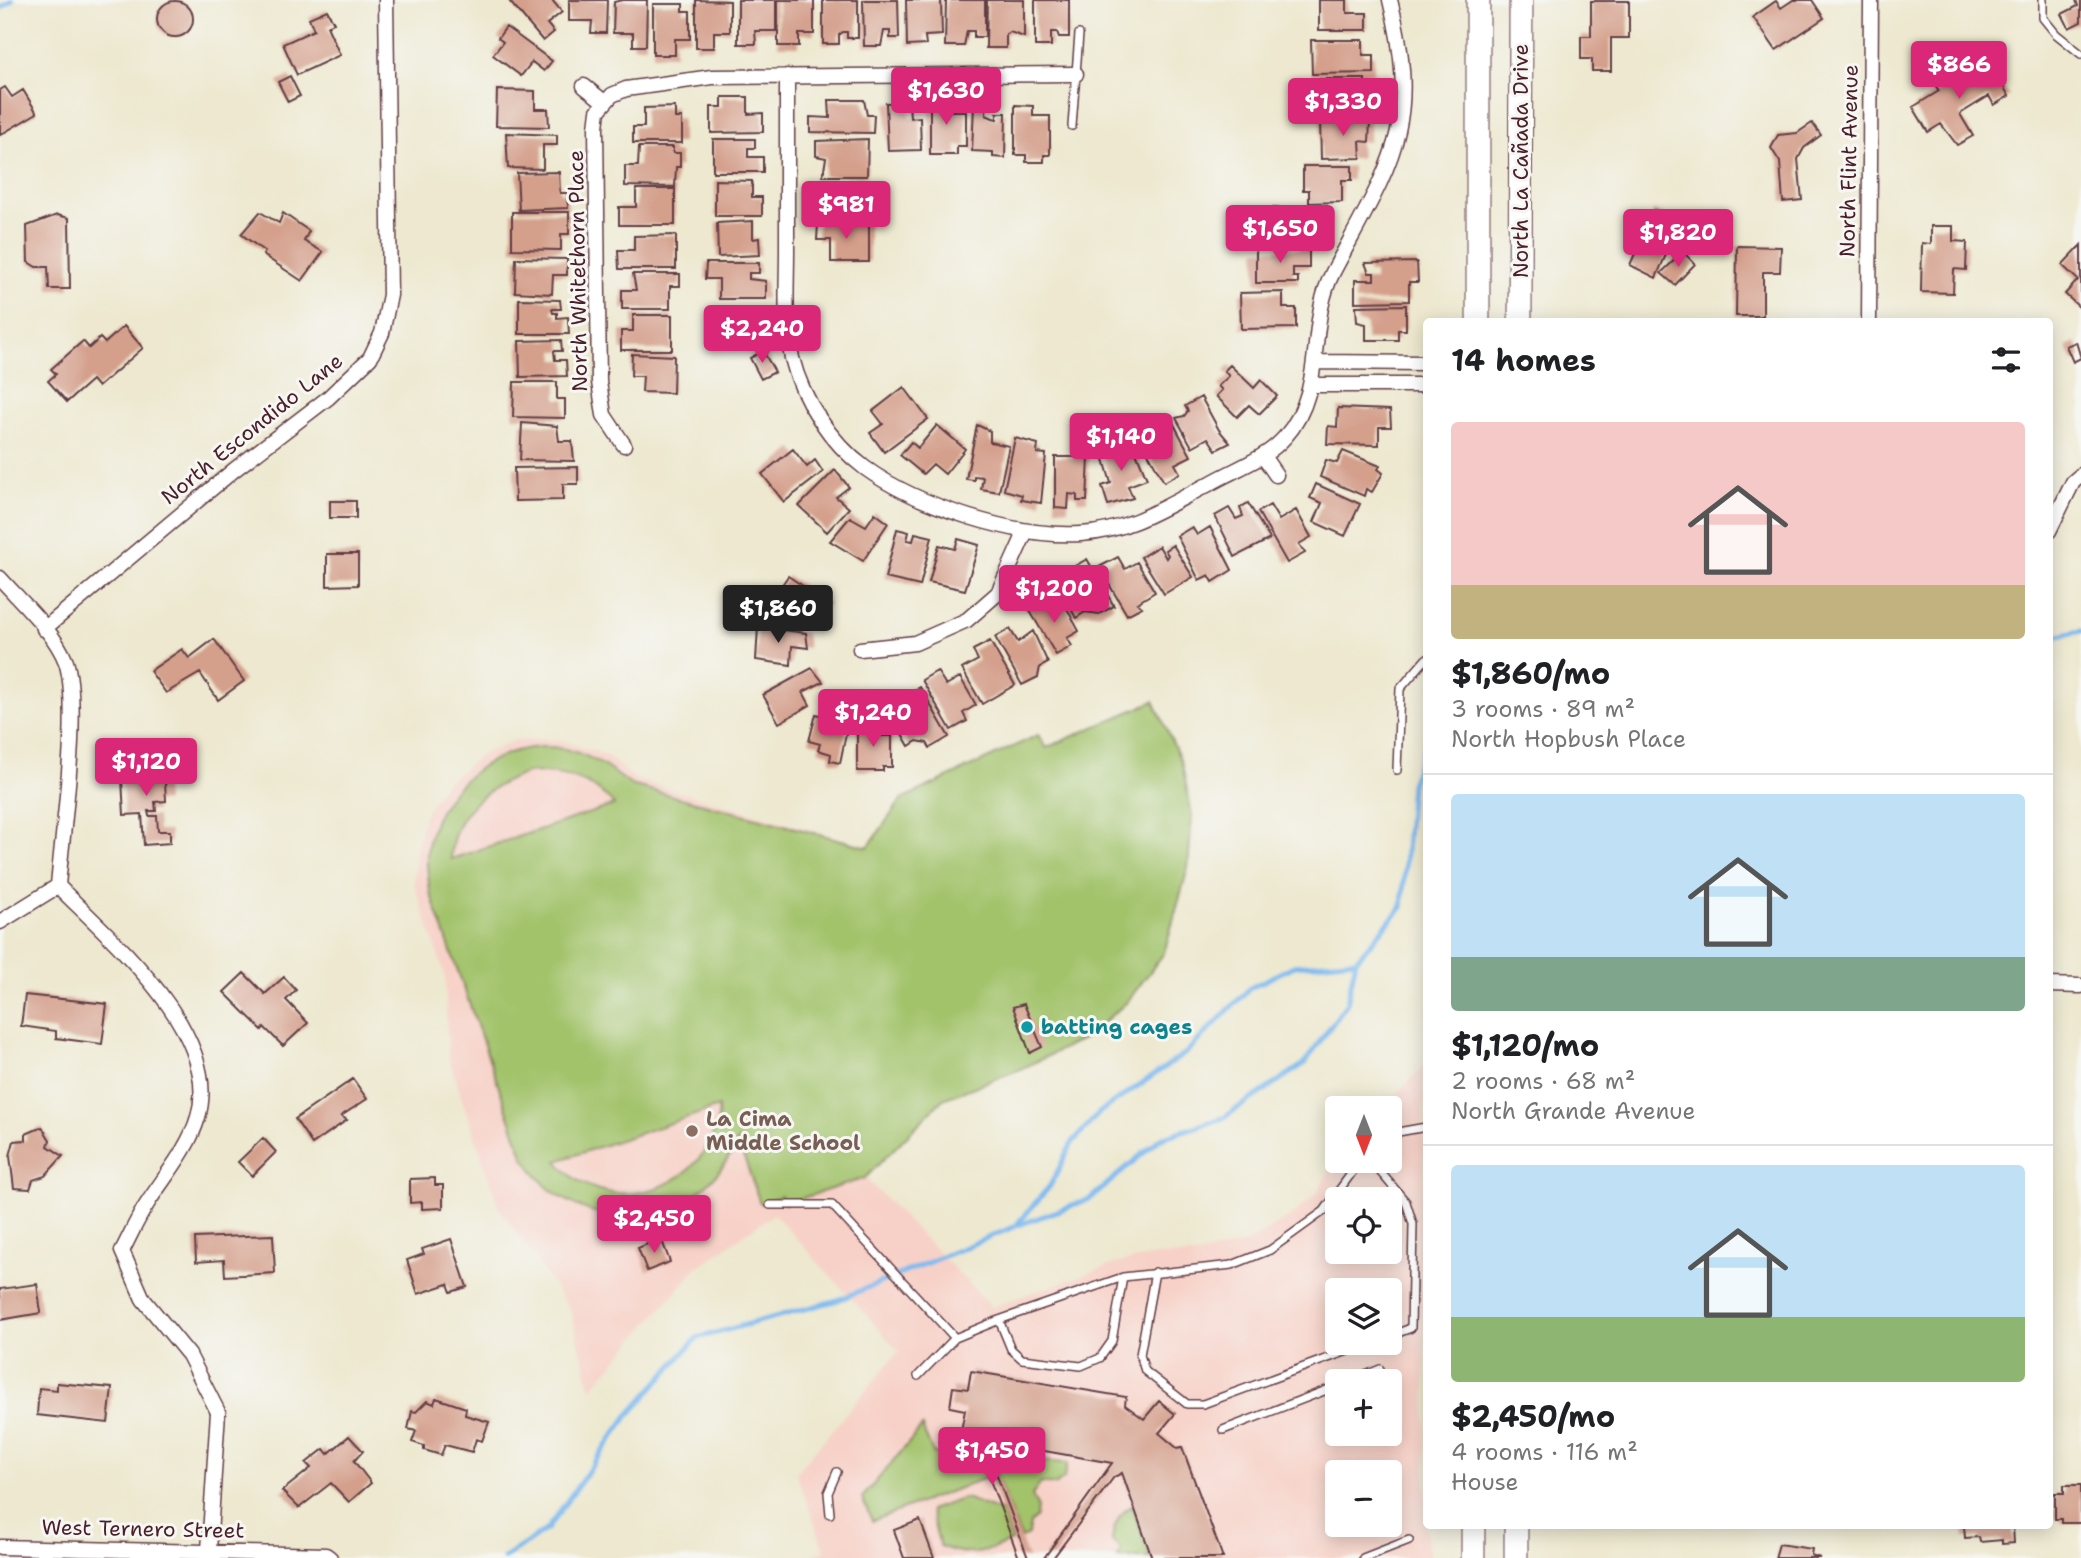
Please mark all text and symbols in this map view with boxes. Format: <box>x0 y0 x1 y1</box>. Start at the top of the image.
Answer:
pin: $866 <box>1918 42 2000 101</box>
street label: North La Cañada Drive <box>1507 44 1535 278</box>
text: $866 <box>1927 49 1991 79</box>
street label: North Flint Avenue <box>1833 64 1865 258</box>
pin: $1,630 <box>889 68 1003 127</box>
text: $1,630 <box>907 75 985 105</box>
pin: $1,330 <box>1286 78 1400 138</box>
text: $1,330 <box>1304 86 1382 116</box>
street label: North Whitethorn Place <box>562 150 594 392</box>
pin: $981 <box>805 182 887 241</box>
text: $981 <box>817 189 875 219</box>
pin: $1,650 <box>1223 205 1337 265</box>
pin: $1,820 <box>1621 210 1735 269</box>
text: $1,650 <box>1242 213 1318 243</box>
text: $1,820 <box>1639 217 1717 247</box>
pin: $2,240 <box>705 306 819 365</box>
text: $2,240 <box>720 313 804 343</box>
text: 14 homes <box>1451 340 1596 381</box>
icon: filters <box>1987 341 2025 379</box>
street label: North Escondido Lane <box>155 347 349 511</box>
pin: $1,140 <box>1064 414 1178 473</box>
text: $1,140 <box>1086 421 1156 451</box>
icon: home <box>1675 467 1801 593</box>
pin: $1,200 <box>997 566 1111 625</box>
text: $1,200 <box>1015 573 1093 603</box>
pin: $1,860 <box>721 586 835 645</box>
text: $1,860 <box>739 593 817 623</box>
text: $1,860/mo <box>1451 653 1610 694</box>
pin: $1,240 <box>816 690 930 749</box>
text: 3 rooms · 89 m² <box>1451 694 1635 724</box>
text: $1,240 <box>834 697 912 727</box>
text: North Hopbush Place <box>1451 724 1686 754</box>
pin: $1,120 <box>89 738 203 798</box>
text: $1,120 <box>111 746 181 776</box>
icon: home <box>1675 839 1801 965</box>
place label: batting cages <box>1041 1013 1192 1041</box>
marker: batting cages <box>1019 1019 1035 1035</box>
text: $1,120/mo <box>1451 1025 1599 1066</box>
text: 2 rooms · 68 m² <box>1451 1066 1635 1096</box>
north arrow <box>1325 1096 1402 1172</box>
map controls <box>1325 1096 1402 1537</box>
text: North Grande Avenue <box>1451 1096 1695 1126</box>
place label: La Cima Middle School <box>706 1105 860 1157</box>
marker: La Cima Middle School <box>684 1123 700 1139</box>
button: locate <box>1325 1187 1402 1264</box>
pin: $2,450 <box>597 1196 711 1255</box>
text: $2,450 <box>613 1203 695 1233</box>
icon: home <box>1675 1210 1801 1336</box>
button: layers <box>1325 1278 1402 1355</box>
button: + <box>1325 1369 1402 1446</box>
text: $2,450/mo <box>1451 1396 1615 1437</box>
pin: $1,450 <box>935 1428 1049 1487</box>
text: $1,450 <box>954 1435 1030 1465</box>
text: 4 rooms · 116 m² <box>1451 1437 1638 1467</box>
button: − <box>1325 1460 1402 1537</box>
text: House <box>1451 1467 1519 1497</box>
street label: West Ternero Street <box>41 1513 245 1545</box>

